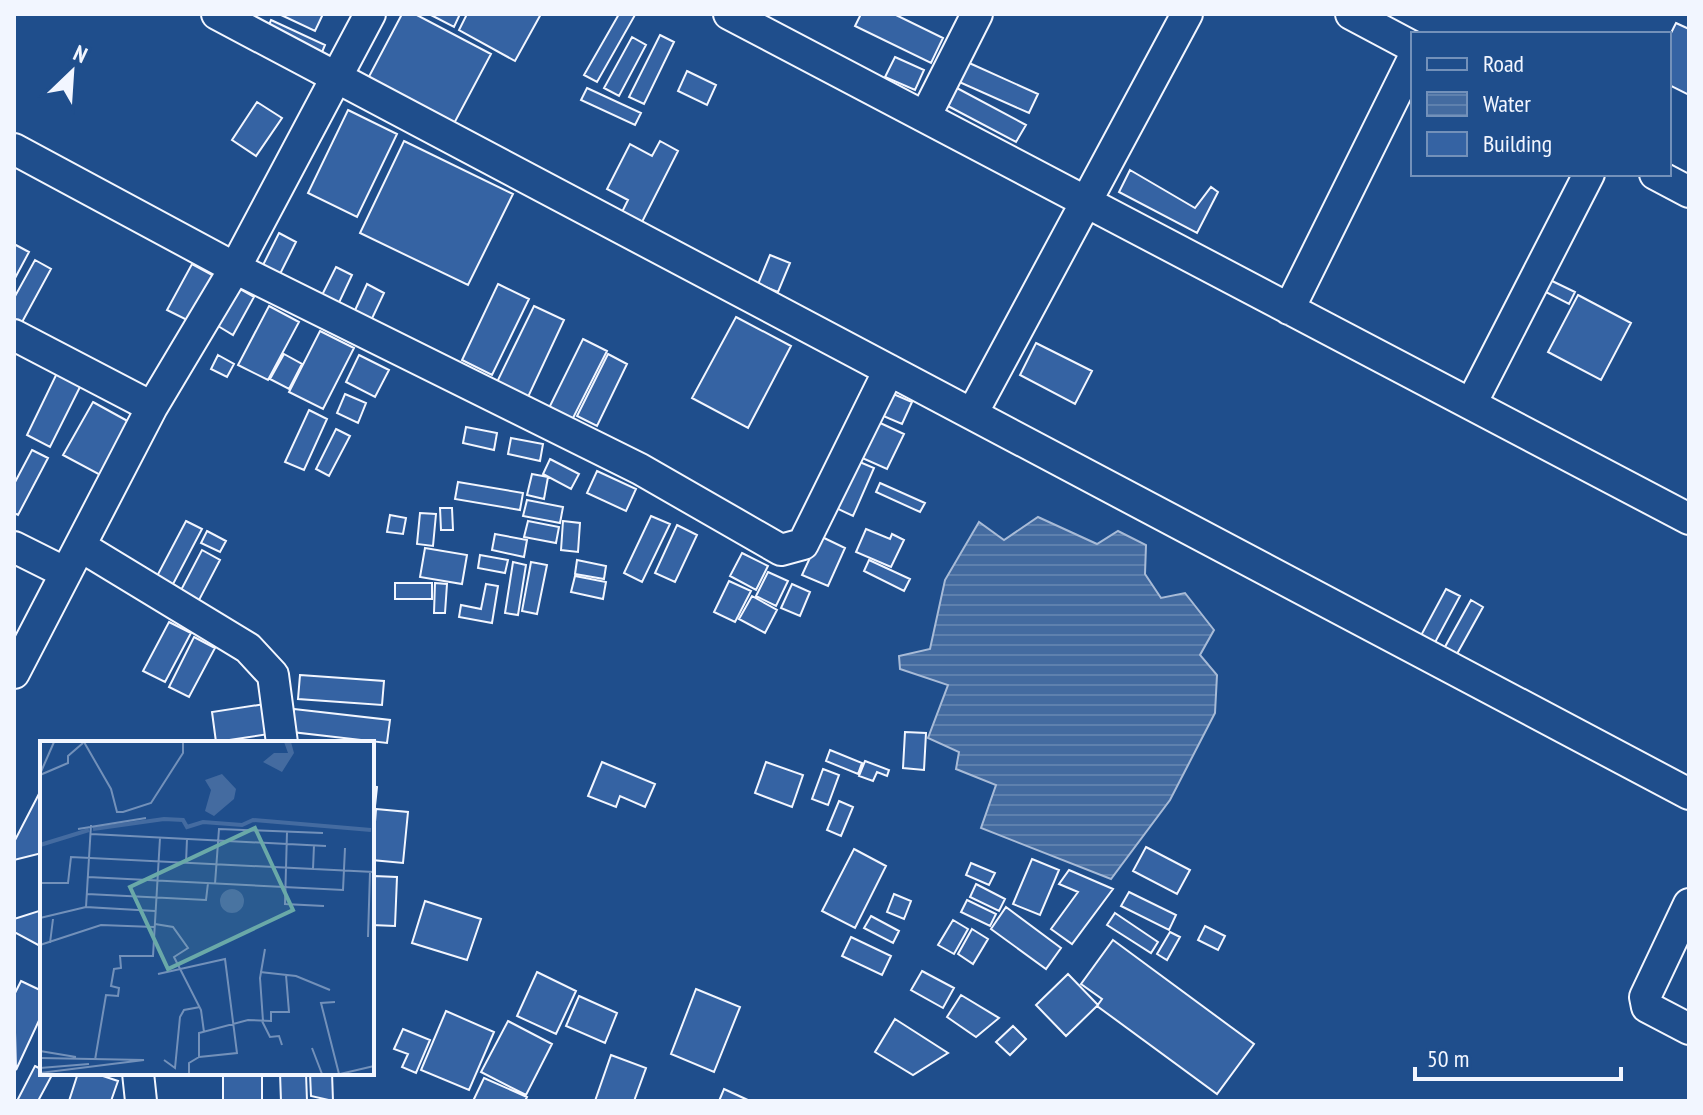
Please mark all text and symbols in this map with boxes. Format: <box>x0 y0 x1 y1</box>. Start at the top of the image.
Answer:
north arrow <box>32 32 112 112</box>
legend <box>1411 32 1671 176</box>
text: N <box>69 39 92 69</box>
text: Road <box>1483 48 1524 79</box>
text: Water <box>1483 88 1531 119</box>
text: Building <box>1483 128 1552 159</box>
inset map <box>40 741 374 1075</box>
scale bar <box>1415 1031 1621 1081</box>
text: 50 m <box>1427 1043 1469 1074</box>

